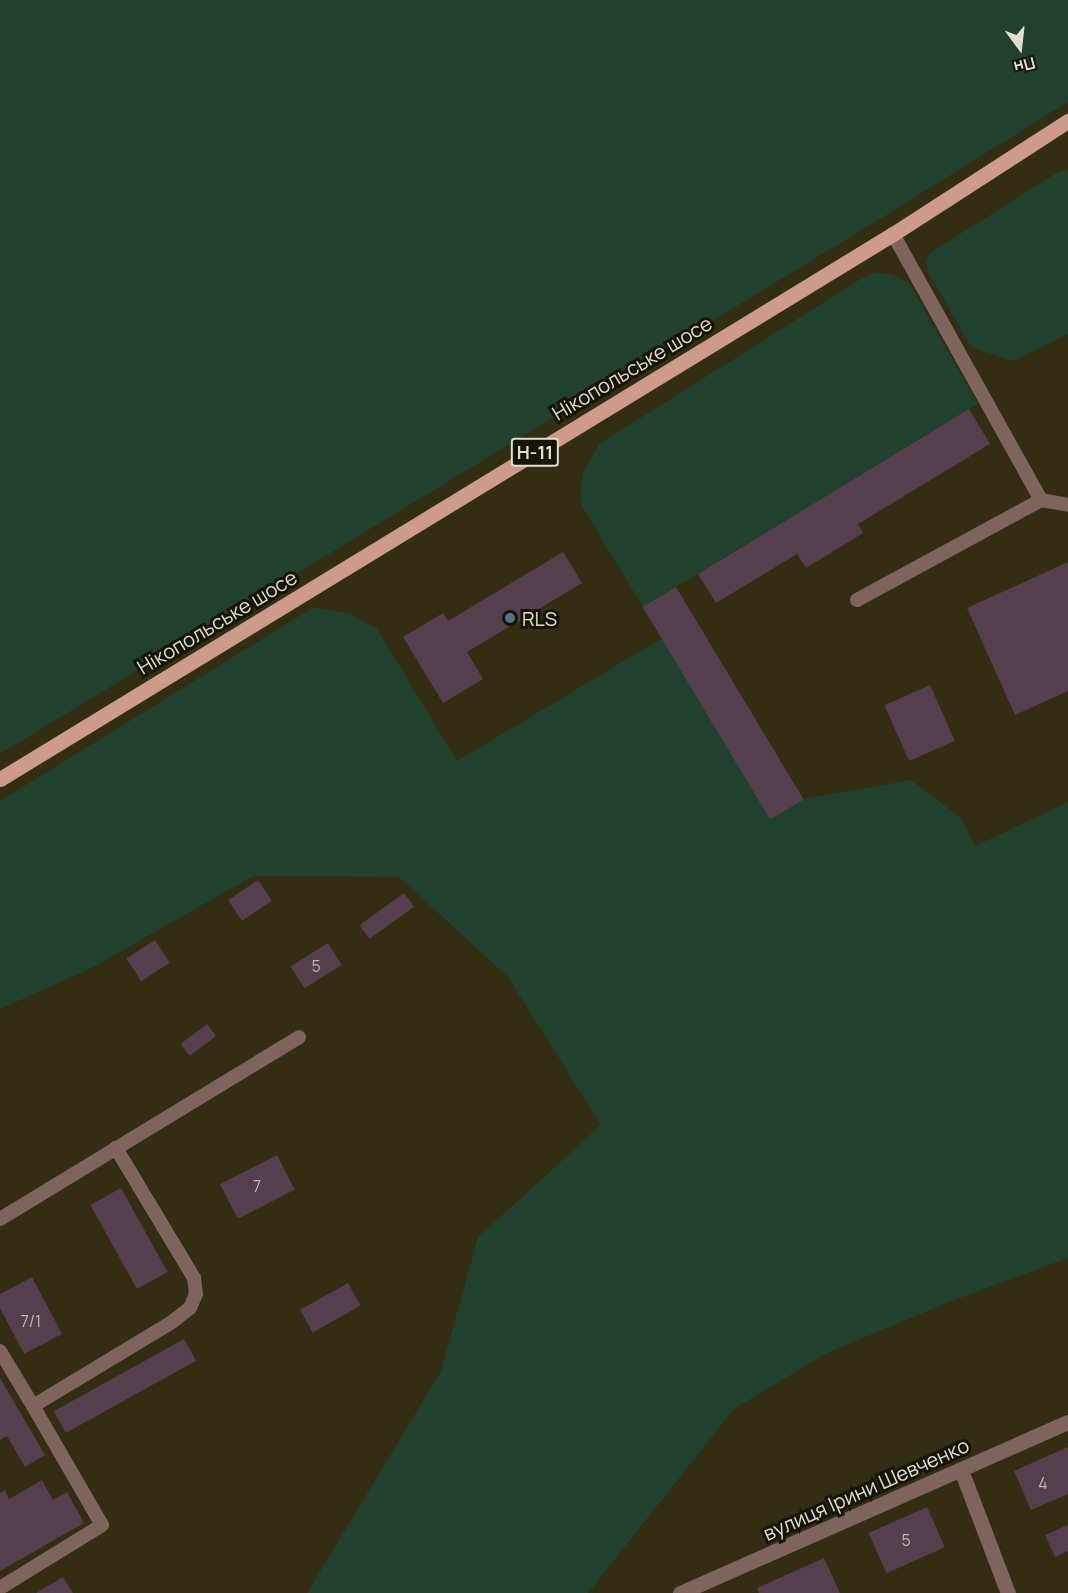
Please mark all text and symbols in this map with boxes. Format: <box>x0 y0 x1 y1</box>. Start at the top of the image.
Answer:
north arrow <box>990 18 1050 78</box>
text: Пн <box>1011 52 1038 79</box>
street label: Нікопольське шосе <box>548 311 716 425</box>
road number: Н-11 <box>510 437 560 467</box>
street label: Нікопольське шосе <box>133 565 301 679</box>
place label: RLS <box>522 606 557 630</box>
marker: RLS <box>503 611 517 625</box>
house number: 5 <box>311 956 321 976</box>
house number: 7 <box>253 1176 261 1196</box>
house number: 7/1 <box>21 1311 41 1331</box>
street label: вулиця Ірини Шевченко <box>759 1433 973 1545</box>
house number: 4 <box>1038 1473 1048 1493</box>
house number: 5 <box>901 1530 911 1550</box>

